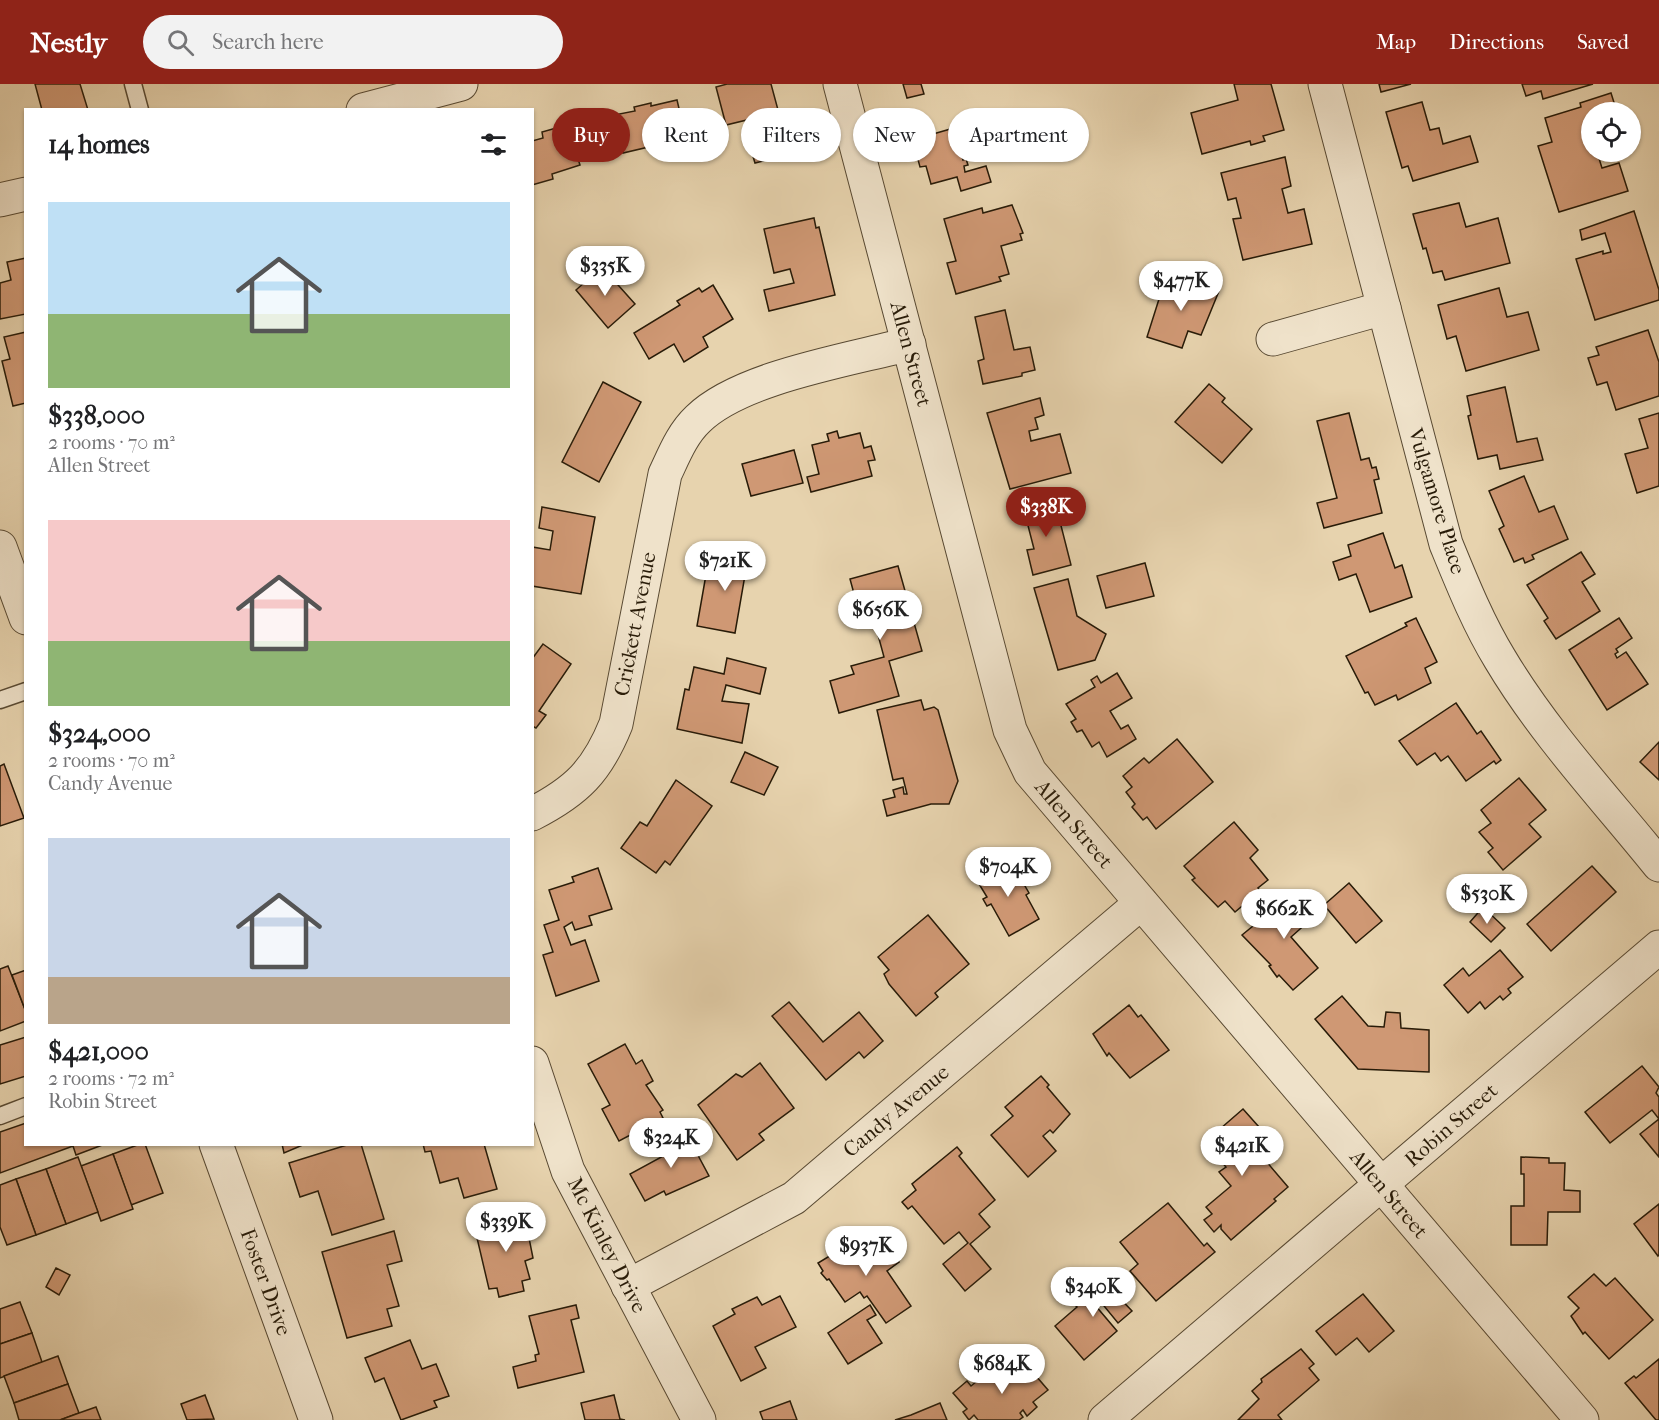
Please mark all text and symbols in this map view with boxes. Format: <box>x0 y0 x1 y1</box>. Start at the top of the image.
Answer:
search box <box>143 15 563 69</box>
text: Nestly <box>30 26 107 59</box>
icon: search <box>164 26 197 59</box>
text: Search here <box>212 29 324 55</box>
text: Map <box>1376 30 1416 54</box>
text: Directions <box>1449 30 1544 54</box>
text: Saved <box>1577 30 1629 54</box>
map controls <box>1581 102 1641 162</box>
button: locate <box>1581 102 1641 162</box>
chip: Buy <box>552 108 630 162</box>
chip: Rent <box>642 108 729 162</box>
chip: Filters <box>741 108 841 162</box>
chip: New <box>853 108 936 162</box>
chip: Apartment <box>948 108 1089 162</box>
icon: filters <box>477 128 510 161</box>
text: 14 homes <box>48 129 150 160</box>
icon: home <box>225 241 333 349</box>
pin: $335K <box>563 246 647 297</box>
text: $335K <box>580 254 630 277</box>
pin: $477K <box>1139 261 1223 312</box>
text: $477K <box>1153 269 1209 292</box>
street label: Allen Street <box>885 298 937 410</box>
text: $338,000 <box>48 400 145 431</box>
street label: Vulgamore Place <box>1403 424 1471 577</box>
text: 2 rooms · 70 m² <box>48 431 175 454</box>
text: Allen Street <box>48 454 150 477</box>
pin: $338K <box>1004 487 1088 538</box>
text: $338K <box>1020 495 1072 518</box>
pin: $721K <box>683 541 767 592</box>
text: $721K <box>699 549 751 572</box>
street label: Crickett Avenue <box>609 550 661 698</box>
icon: home <box>225 559 333 667</box>
pin: $656K <box>838 590 922 641</box>
text: $656K <box>852 598 908 621</box>
text: $324,000 <box>48 718 151 749</box>
text: 2 rooms · 70 m² <box>48 749 175 772</box>
text: Candy Avenue <box>48 772 172 795</box>
street label: Allen Street <box>1030 774 1118 873</box>
pin: $704K <box>966 847 1050 898</box>
text: $704K <box>979 855 1037 878</box>
pin: $530K <box>1445 874 1529 925</box>
icon: home <box>225 877 333 985</box>
text: $530K <box>1460 882 1514 905</box>
pin: $662K <box>1242 889 1326 940</box>
text: $662K <box>1255 897 1313 920</box>
text: $421,000 <box>48 1036 149 1067</box>
street label: Candy Avenue <box>838 1060 954 1162</box>
text: 2 rooms · 72 m² <box>48 1067 174 1090</box>
street label: Robin Street <box>1400 1078 1503 1172</box>
text: Robin Street <box>48 1090 157 1113</box>
pin: $324K <box>629 1118 713 1169</box>
text: $324K <box>643 1126 699 1149</box>
pin: $421K <box>1200 1126 1284 1177</box>
text: $421K <box>1215 1134 1269 1157</box>
street label: Allen Street <box>1345 1144 1433 1243</box>
street label: Mc Kinley Drive <box>562 1173 652 1317</box>
pin: $339K <box>464 1202 548 1253</box>
text: $339K <box>480 1210 532 1233</box>
street label: Foster Drive <box>236 1225 296 1339</box>
pin: $937K <box>824 1226 908 1277</box>
text: $937K <box>839 1234 893 1257</box>
pin: $340K <box>1051 1267 1135 1318</box>
text: $340K <box>1065 1275 1121 1298</box>
pin: $684K <box>960 1344 1044 1395</box>
text: $684K <box>973 1352 1031 1375</box>

